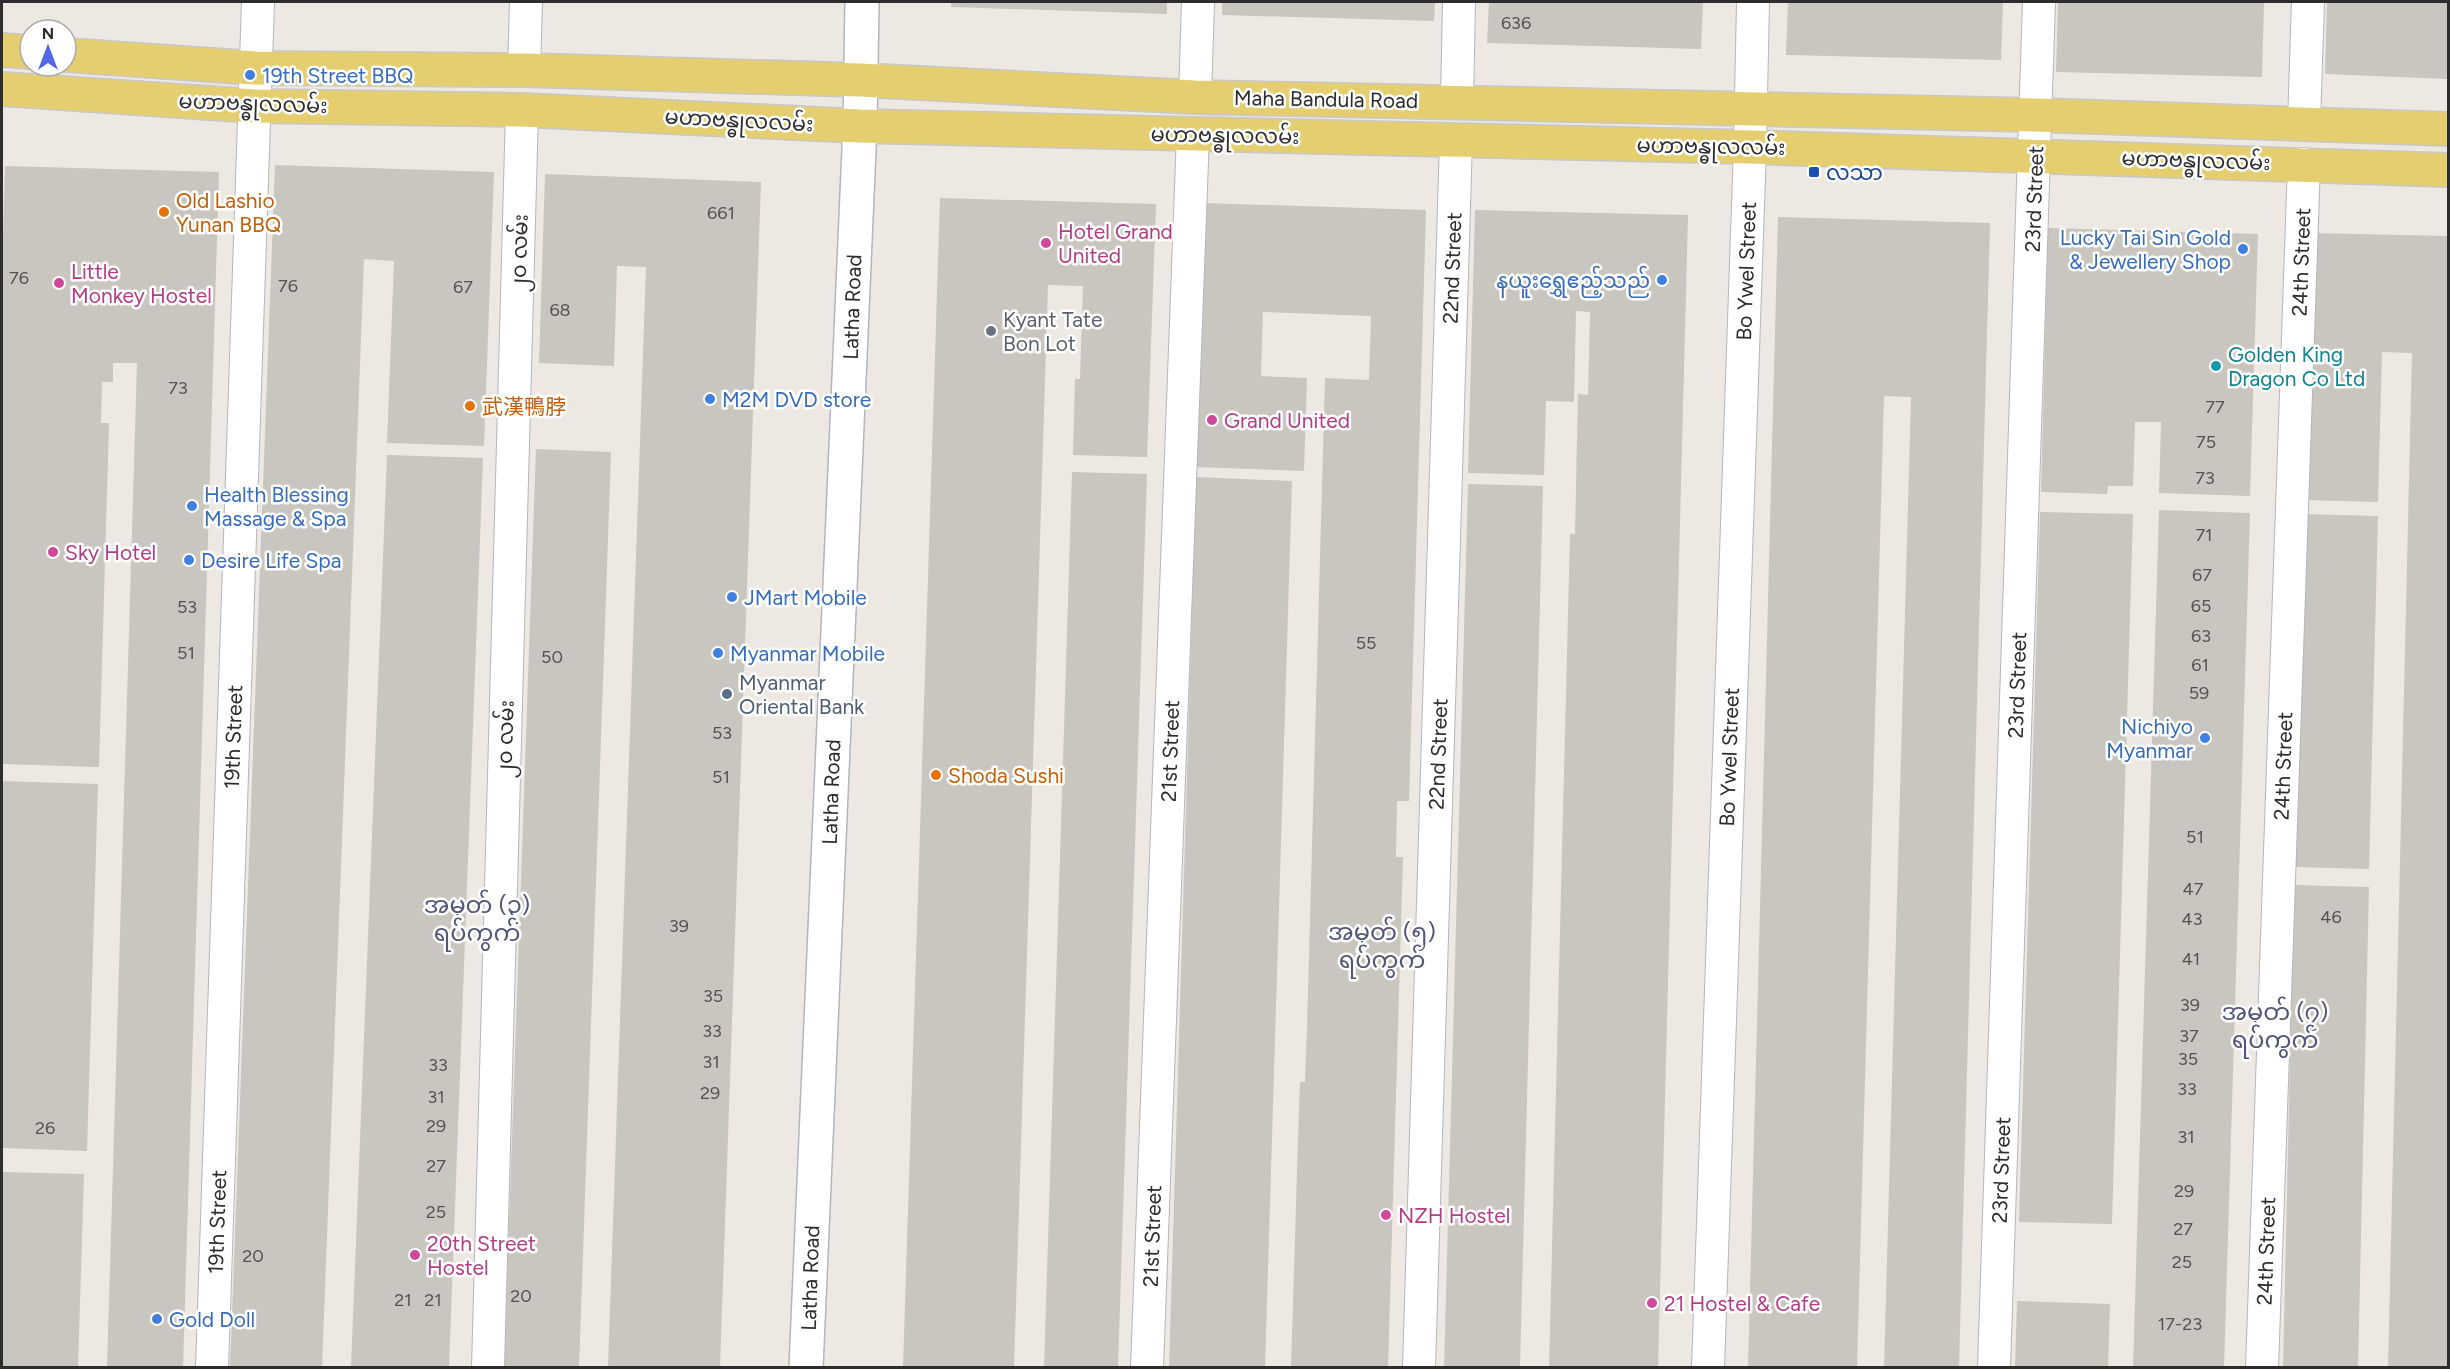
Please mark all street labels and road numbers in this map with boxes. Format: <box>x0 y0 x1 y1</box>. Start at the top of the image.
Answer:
street label: မဟာဗန္ဓုလလမ်း <box>178 85 328 124</box>
street label: Maha Bandula Road <box>1234 85 1418 113</box>
street label: မဟာဗန္ဓုလလမ်း <box>664 101 814 142</box>
street label: မဟာဗန္ဓုလလမ်း <box>1150 118 1300 154</box>
street label: မဟာဗန္ဓုလလမ်း <box>1636 129 1786 165</box>
street label: မဟာဗန္ဓုလလမ်း <box>2121 142 2271 181</box>
street label: 23rd Street <box>2020 145 2048 253</box>
street label: Bo Ywel Street <box>1731 201 1761 341</box>
street label: 24th Street <box>2287 207 2315 317</box>
street label: 22nd Street <box>1438 212 1466 324</box>
street label: ၂၀ လမ်း <box>502 213 538 293</box>
street label: Latha Road <box>838 254 866 360</box>
street label: 23rd Street <box>2003 631 2031 739</box>
street label: 19th Street <box>219 684 247 790</box>
street label: Bo Ywel Street <box>1714 687 1744 827</box>
street label: 22nd Street <box>1424 698 1452 810</box>
street label: ၂၀ လမ်း <box>488 699 524 779</box>
street label: 21st Street <box>1156 699 1184 802</box>
street label: 24th Street <box>2269 711 2297 821</box>
street label: Latha Road <box>817 739 845 845</box>
street label: 23rd Street <box>1987 1116 2015 1224</box>
street label: 19th Street <box>203 1169 231 1275</box>
street label: 21st Street <box>1138 1184 1166 1287</box>
street label: 24th Street <box>2252 1196 2280 1306</box>
street label: Latha Road <box>796 1225 824 1331</box>

